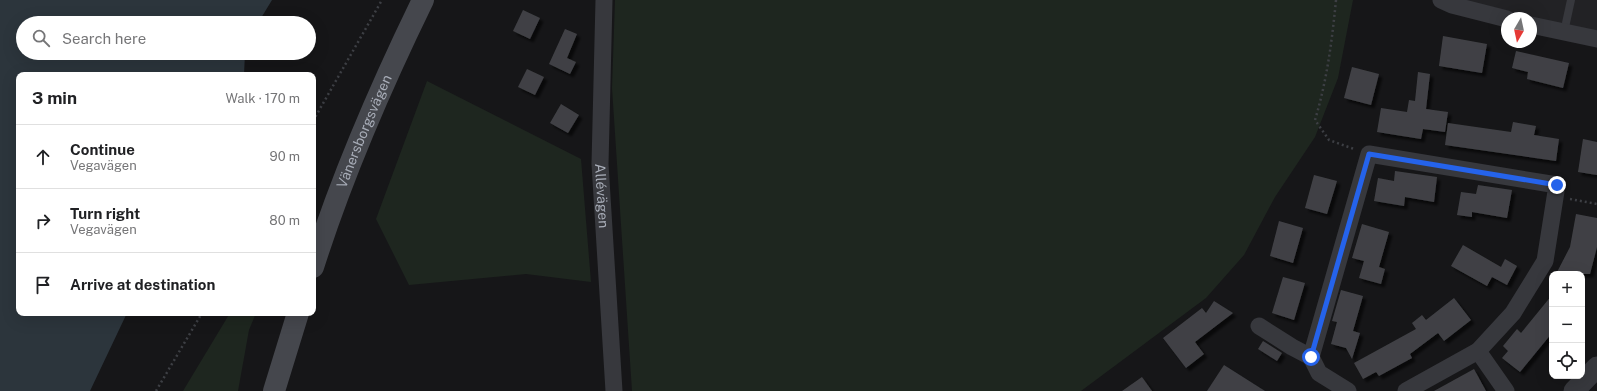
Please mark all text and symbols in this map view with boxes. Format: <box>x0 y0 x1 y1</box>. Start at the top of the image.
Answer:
north arrow <box>1501 12 1537 48</box>
search box <box>16 16 316 60</box>
icon: search <box>30 27 52 49</box>
text: Search here <box>62 30 146 47</box>
street label: Vänersborgsvägen <box>333 72 395 190</box>
text: 3 min <box>32 88 77 108</box>
text: Walk · 170 m <box>225 91 300 106</box>
text: Continue <box>70 141 135 158</box>
icon: ahead <box>32 146 54 168</box>
text: 90 m <box>270 149 300 164</box>
text: Vegavägen <box>70 158 137 173</box>
street label: Allévägen <box>592 163 612 229</box>
route end <box>1548 176 1566 194</box>
text: Turn right <box>70 205 140 222</box>
icon: right <box>32 210 54 232</box>
text: 80 m <box>269 213 300 228</box>
text: Vegavägen <box>70 222 137 237</box>
map controls <box>1549 271 1585 379</box>
button: + <box>1549 271 1585 307</box>
icon: arrive <box>32 274 54 296</box>
text: Arrive at destination <box>70 276 215 293</box>
button: − <box>1549 307 1585 343</box>
button: locate <box>1549 343 1585 379</box>
route start <box>1302 348 1320 366</box>

